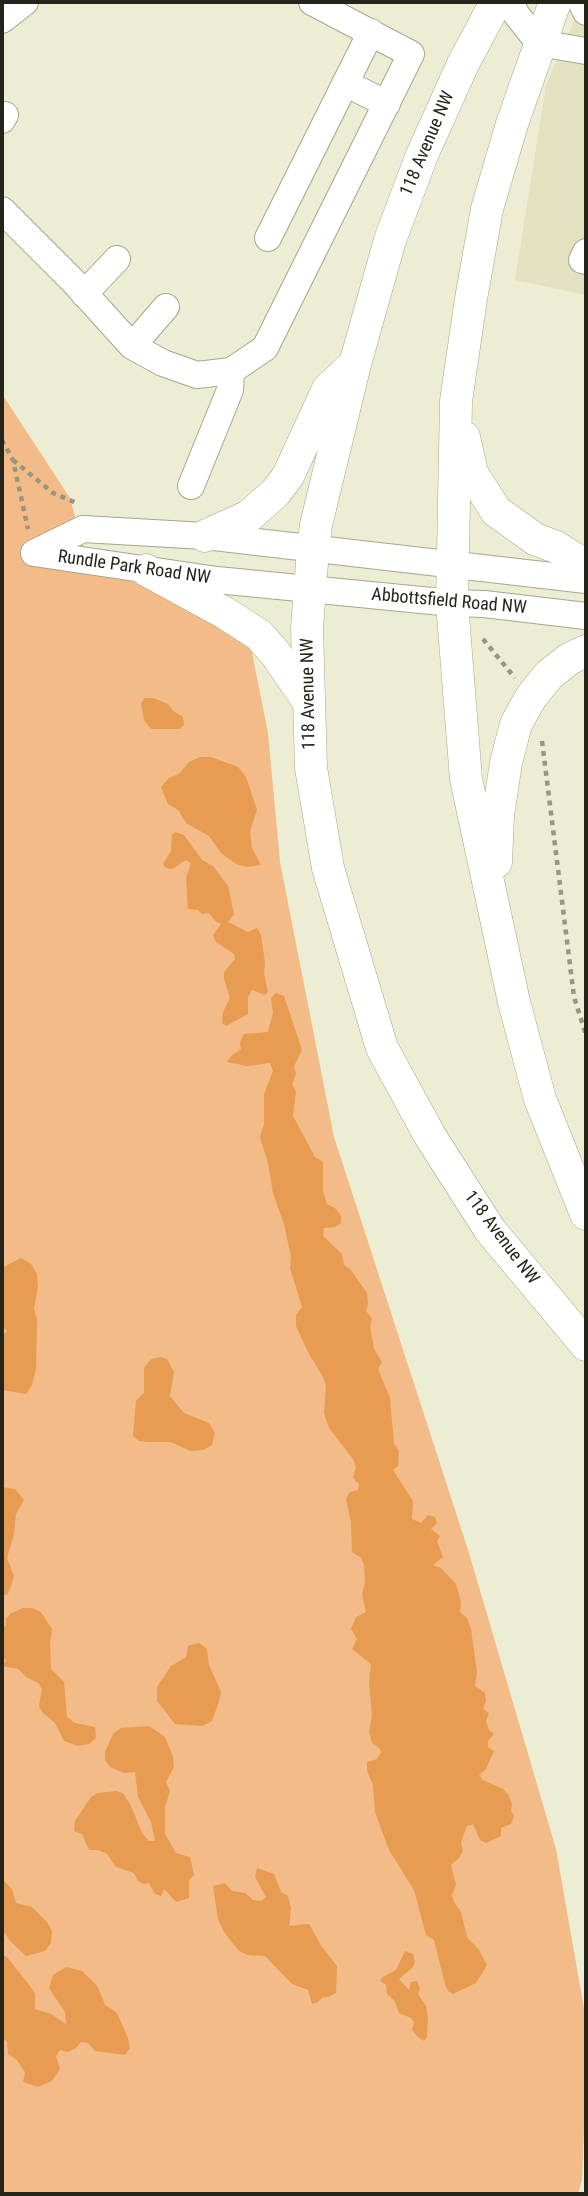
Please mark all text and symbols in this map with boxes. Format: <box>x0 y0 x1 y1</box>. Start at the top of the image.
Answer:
street label: 118 Avenue NW <box>396 88 460 200</box>
street label: Rundle Park Road NW <box>56 547 212 589</box>
street label: Abbottsfield Road NW <box>371 584 527 620</box>
street label: 118 Avenue NW <box>297 638 321 750</box>
street label: 118 Avenue NW <box>459 1187 543 1289</box>

